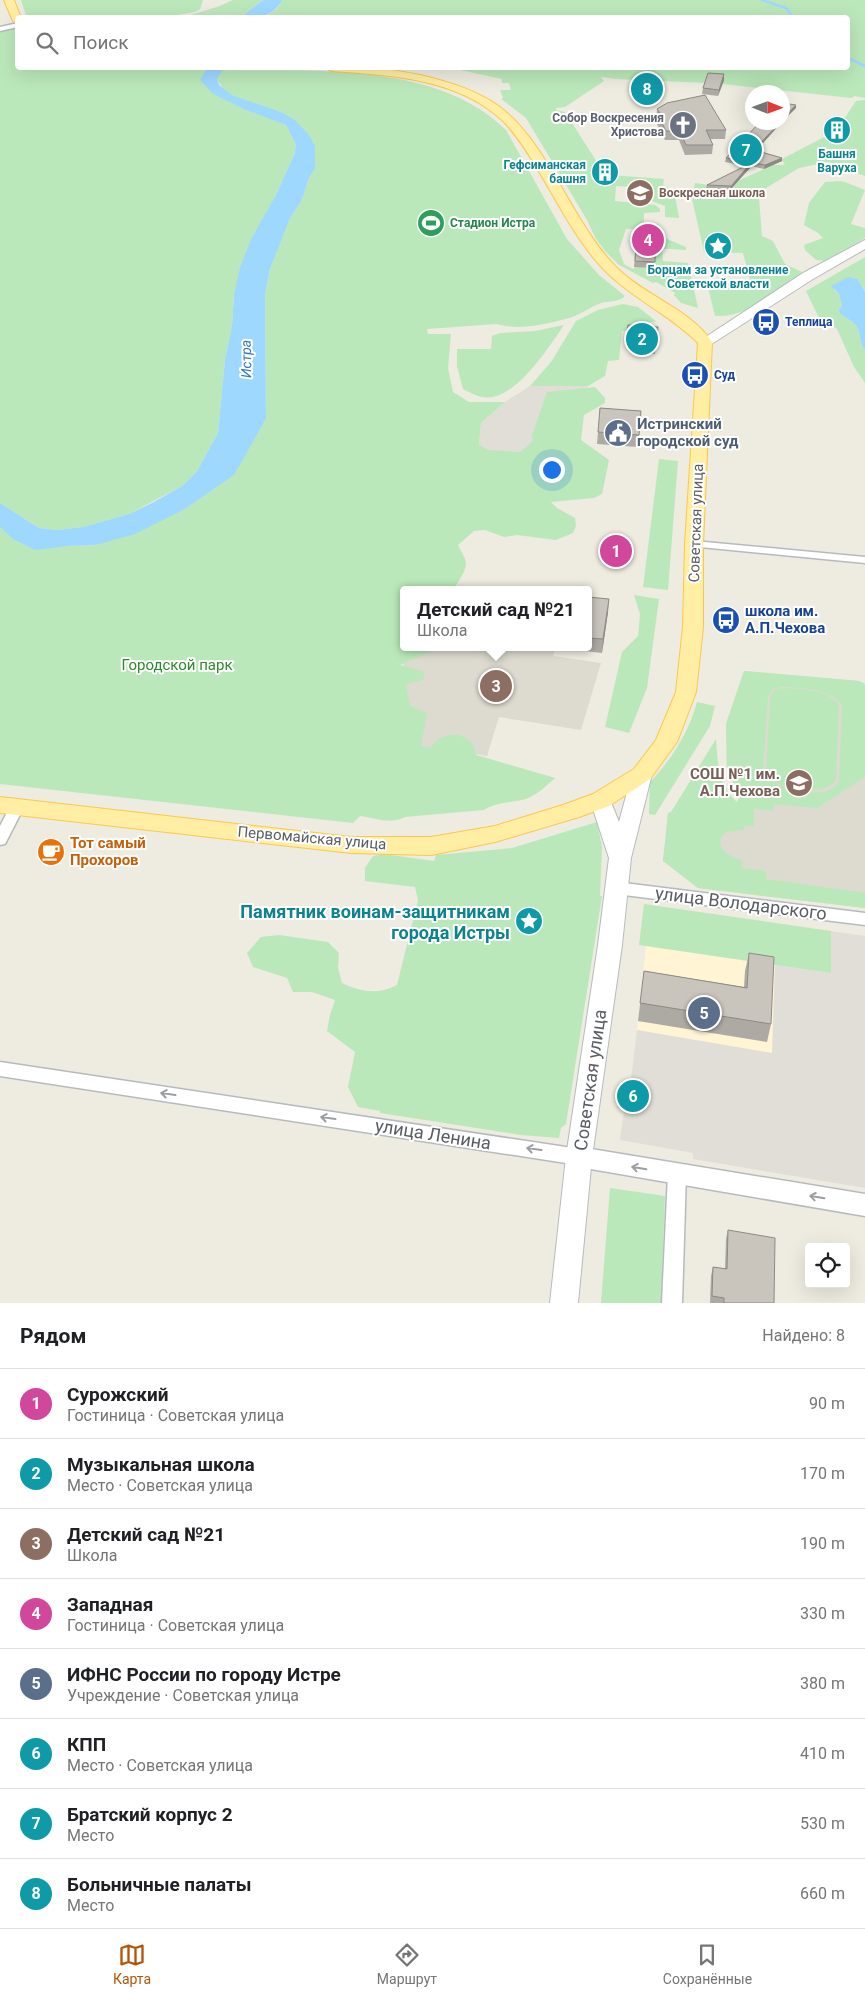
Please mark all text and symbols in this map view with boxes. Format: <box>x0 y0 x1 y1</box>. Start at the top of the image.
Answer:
search box <box>15 15 850 70</box>
icon: search <box>33 29 61 57</box>
text: Поиск <box>73 31 129 54</box>
pin: 8 <box>631 70 663 108</box>
north arrow <box>745 85 790 130</box>
church icon: Собор Воскресения Христова <box>668 110 698 140</box>
place label: Собор Воскресения Христова <box>552 111 665 139</box>
building icon: Башня Варуха <box>822 115 852 145</box>
pin: 7 <box>730 131 762 169</box>
place label: Башня Варуха <box>817 147 857 175</box>
building icon: Гефсиманская башня <box>590 157 620 187</box>
place label: Гефсиманская башня <box>504 158 586 186</box>
school or university icon: Воскресная школа <box>625 178 655 208</box>
place label: Воскресная школа <box>659 186 766 200</box>
sports icon: Стадион Истра <box>416 208 446 238</box>
place label: Стадион Истра <box>450 216 536 230</box>
pin: 4 <box>632 221 664 259</box>
place icon: Борцам за установление Советской власти <box>703 231 733 261</box>
place label: Борцам за установление Советской власти <box>648 263 789 291</box>
bus stop icon: Теплица <box>751 307 781 337</box>
place label: Теплица <box>785 315 833 329</box>
pin: 2 <box>626 320 658 358</box>
water label: Истра <box>238 340 254 378</box>
bus stop icon: Суд <box>680 360 710 390</box>
place label: Суд <box>714 368 736 382</box>
place label: Истринский городской суд <box>637 415 739 450</box>
public building icon: Истринский городской суд <box>603 418 633 448</box>
your location <box>539 457 565 483</box>
street label: Советская улица <box>685 463 707 583</box>
pin: 1 <box>600 532 632 570</box>
popup <box>400 586 592 651</box>
text: Детский сад №21 <box>417 598 575 621</box>
place label: школа им. А.П.Чехова <box>745 602 825 637</box>
bus stop icon: школа им. А.П.Чехова <box>711 605 741 635</box>
text: Школа <box>417 621 467 640</box>
park label: Городской парк <box>121 656 233 674</box>
pin: 3 <box>480 667 512 705</box>
place label: СОШ №1 им. А.П.Чехова <box>690 765 780 800</box>
school or university icon: СОШ №1 им. А.П.Чехова <box>784 768 814 798</box>
street label: Первомайская улица <box>237 823 387 853</box>
place label: Тот самый Прохоров <box>70 834 146 869</box>
cafe icon: Тот самый Прохоров <box>36 837 66 867</box>
street label: улица Володарского <box>654 882 828 924</box>
place label: Памятник воинам-защитникам города Истры <box>240 901 510 943</box>
place icon: Памятник воинам-защитникам города Истры <box>514 906 544 936</box>
pin: 5 <box>688 994 720 1032</box>
street label: Советская улица <box>570 1008 610 1152</box>
pin: 6 <box>617 1077 649 1115</box>
one-way arrow <box>160 1089 176 1099</box>
one-way arrow <box>321 1113 337 1123</box>
street label: улица Ленина <box>374 1114 492 1154</box>
one-way arrow <box>527 1144 543 1154</box>
one-way arrow <box>632 1162 648 1172</box>
one-way arrow <box>809 1192 825 1202</box>
map controls <box>805 1243 850 1288</box>
button: locate <box>805 1243 850 1288</box>
text: Рядом <box>20 1324 86 1348</box>
text: Найдено: 8 <box>762 1326 845 1345</box>
text: Сурожский <box>67 1383 168 1406</box>
text: 1 <box>31 1394 41 1413</box>
text: 90 m <box>809 1394 845 1413</box>
text: Гостиница · Советская улица <box>67 1406 284 1425</box>
text: Музыкальная школа <box>67 1453 255 1476</box>
text: 2 <box>31 1464 41 1483</box>
text: 170 m <box>800 1464 845 1483</box>
text: Место · Советская улица <box>67 1476 253 1495</box>
text: Детский сад №21 <box>67 1523 225 1546</box>
text: 3 <box>31 1534 41 1553</box>
text: 190 m <box>800 1534 845 1553</box>
text: Школа <box>67 1546 118 1565</box>
text: Западная <box>67 1593 153 1616</box>
text: 4 <box>31 1604 41 1623</box>
text: 330 m <box>800 1604 845 1623</box>
text: Гостиница · Советская улица <box>67 1616 284 1635</box>
text: ИФНС России по городу Истре <box>67 1663 341 1686</box>
text: 5 <box>31 1674 41 1693</box>
text: 380 m <box>800 1674 845 1693</box>
text: Учреждение · Советская улица <box>67 1686 299 1705</box>
text: КПП <box>67 1733 106 1756</box>
text: 6 <box>31 1744 41 1763</box>
text: 410 m <box>800 1744 845 1763</box>
text: Место · Советская улица <box>67 1756 253 1775</box>
text: Братский корпус 2 <box>67 1803 233 1826</box>
text: 7 <box>31 1814 41 1833</box>
text: 530 m <box>800 1814 845 1833</box>
text: Место <box>67 1826 114 1845</box>
text: Больничные палаты <box>67 1873 252 1896</box>
text: 8 <box>31 1884 41 1903</box>
text: 660 m <box>800 1884 845 1903</box>
text: Место <box>67 1896 114 1915</box>
tab: Карта <box>113 1941 151 1987</box>
tab: Маршрут <box>377 1941 437 1987</box>
tab: Сохранённые <box>663 1941 752 1987</box>

